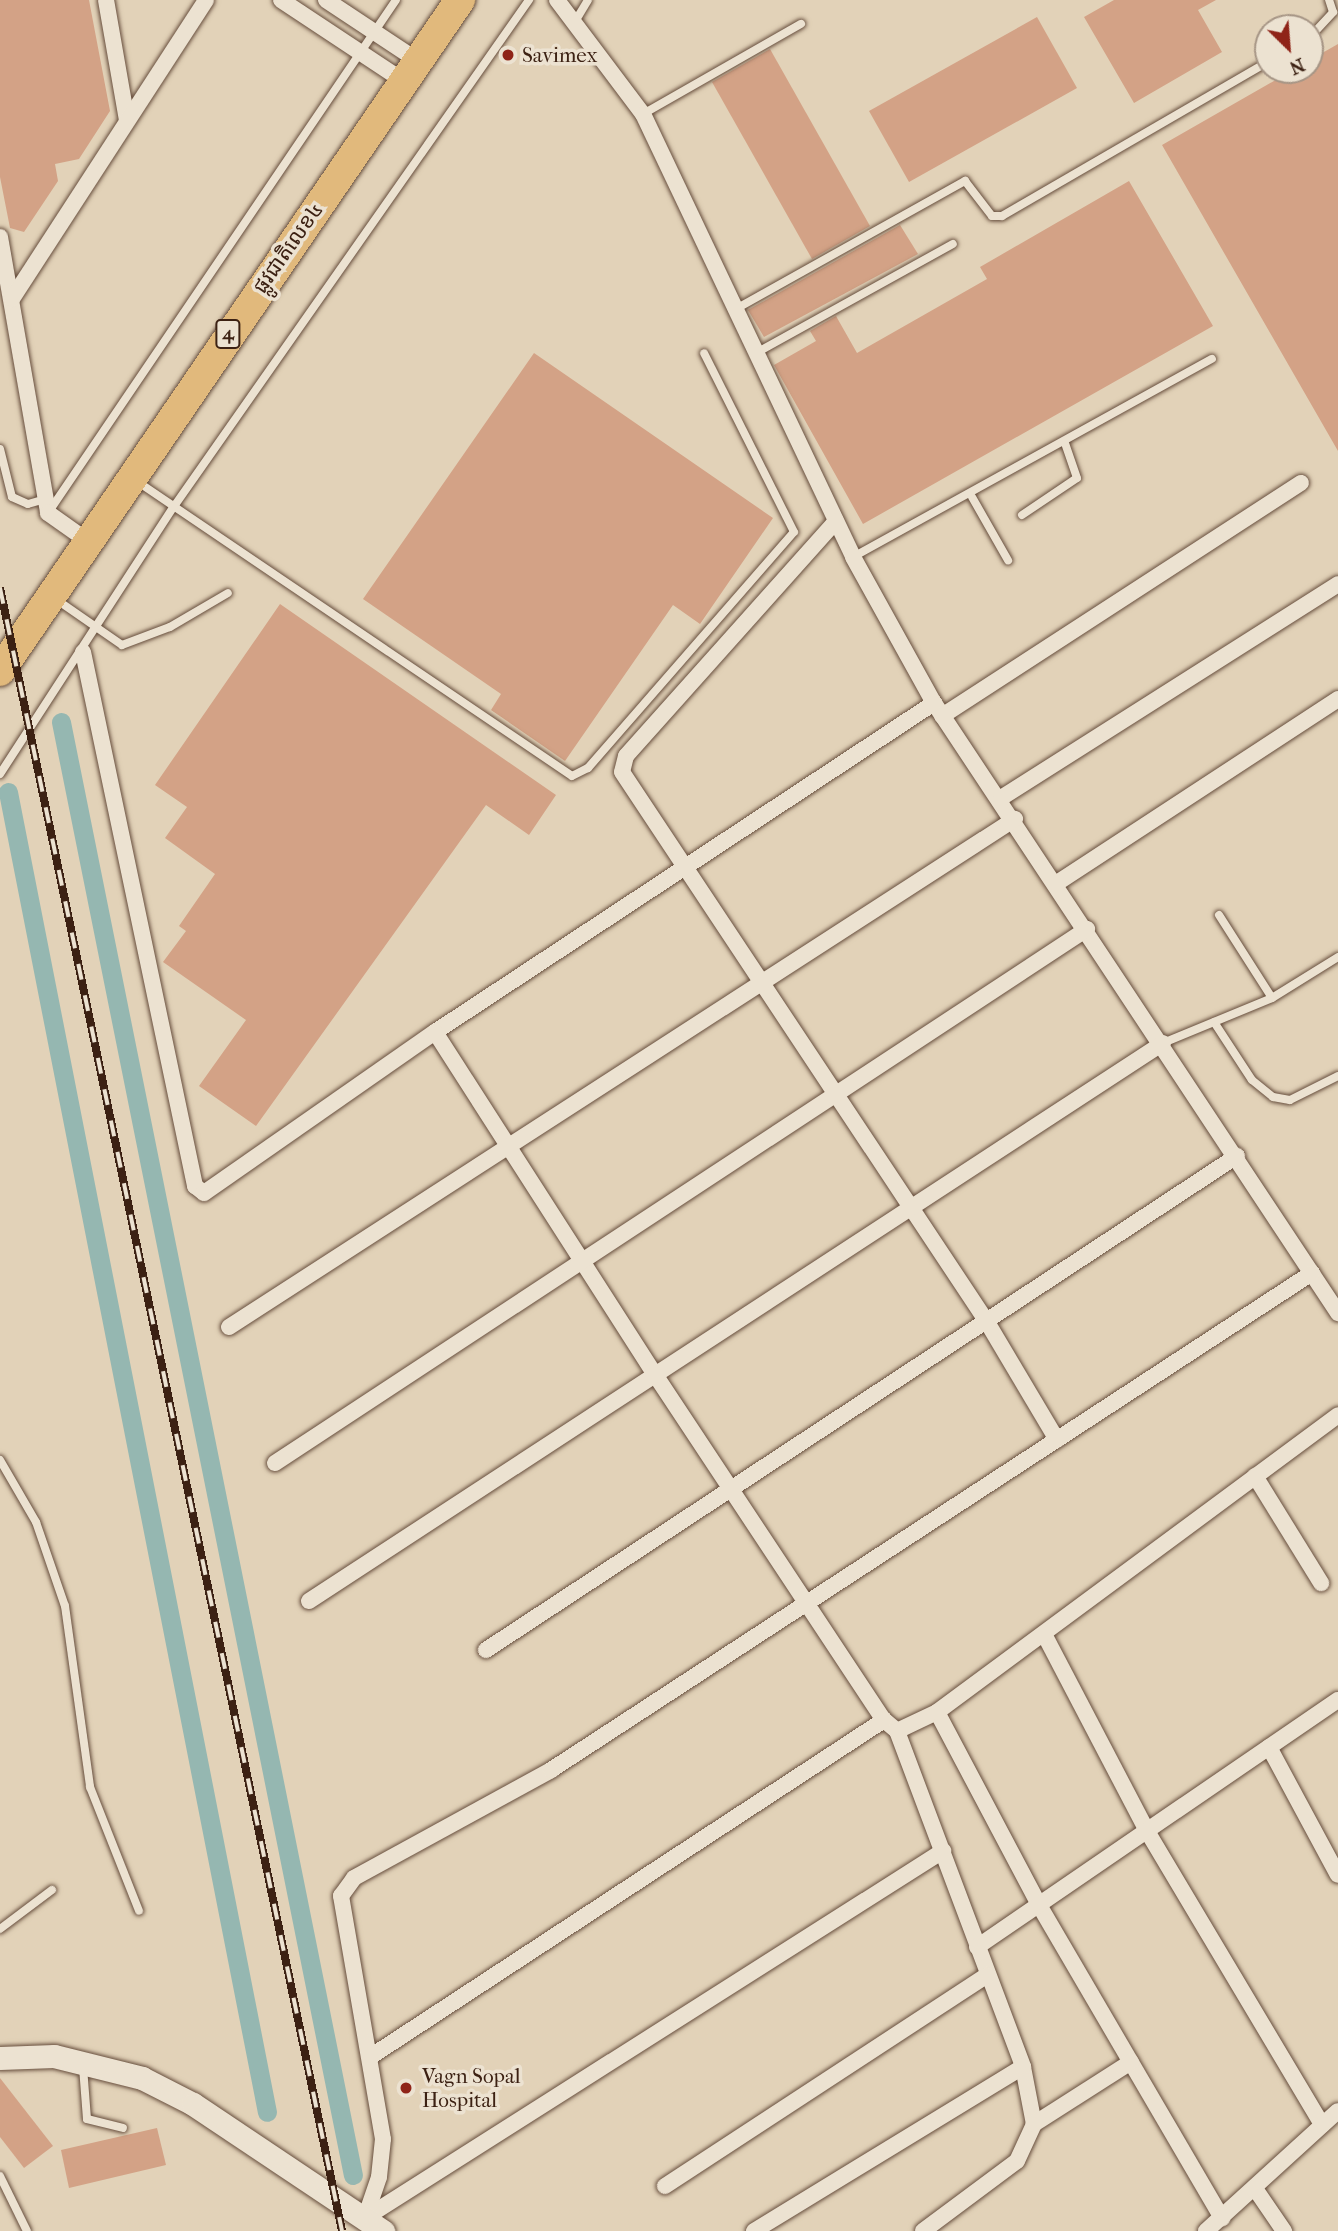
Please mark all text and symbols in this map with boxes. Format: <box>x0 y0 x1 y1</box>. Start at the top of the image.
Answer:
north arrow <box>1254 14 1324 84</box>
place label: Savimex <box>522 42 597 68</box>
marker: Savimex <box>500 47 516 63</box>
text: N <box>1286 53 1308 79</box>
street label: ផ្លូវជាតិលេខ៤ <box>248 198 328 298</box>
road number: 4 <box>214 318 242 350</box>
place label: Vagn Sopal Hospital <box>422 2063 521 2113</box>
marker: Vagn Sopal Hospital <box>396 2078 416 2098</box>

